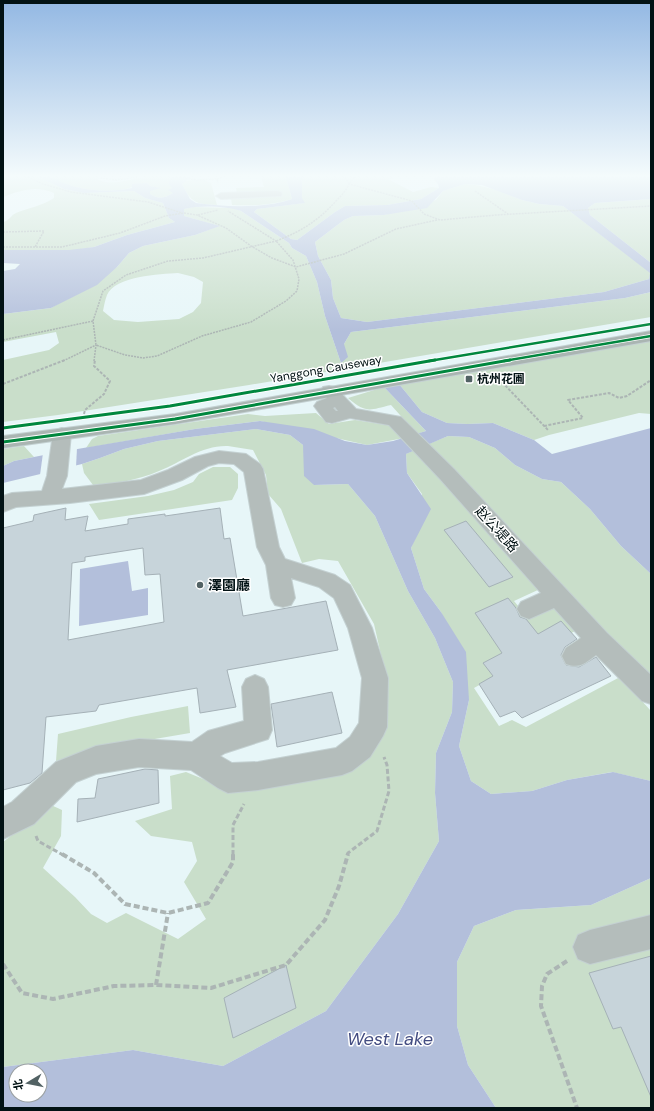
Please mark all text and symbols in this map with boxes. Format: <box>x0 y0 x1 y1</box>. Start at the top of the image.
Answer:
street label: Yanggong Causeway <box>269 351 383 387</box>
place label: 杭州花圃 <box>477 371 525 387</box>
marker: 杭州花圃 <box>464 374 474 384</box>
street label: 赵公堤路 <box>471 501 522 556</box>
place label: 澤園廳 <box>208 576 250 594</box>
marker: 澤園廳 <box>195 580 205 590</box>
water label: West Lake <box>347 1027 433 1051</box>
north arrow <box>8 1063 48 1103</box>
text: 北 <box>10 1078 26 1091</box>

